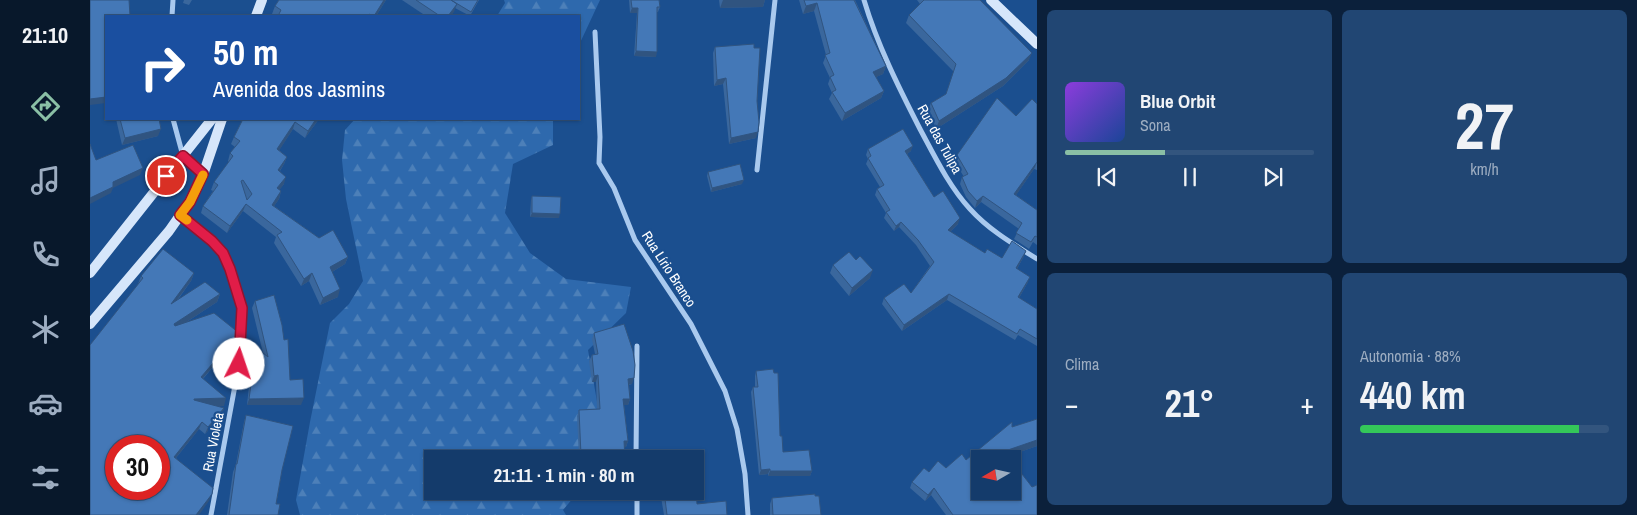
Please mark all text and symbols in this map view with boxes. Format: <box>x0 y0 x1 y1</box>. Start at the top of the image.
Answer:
text: 21:10 <box>22 20 68 50</box>
text: 50 m <box>213 29 278 76</box>
icon: right <box>130 35 195 100</box>
text: Avenida dos Jasmins <box>213 74 385 104</box>
text: 27 <box>1455 82 1514 169</box>
text: Blue Orbit <box>1140 88 1215 114</box>
icon: directions <box>28 89 63 124</box>
street label: Rua das Tulipa <box>914 101 967 177</box>
text: Sona <box>1140 114 1171 136</box>
pin <box>145 155 187 197</box>
text: km/h <box>1470 158 1499 180</box>
icon: arrive <box>152 162 180 190</box>
icon: music <box>28 163 63 198</box>
icon: previous <box>1093 163 1121 191</box>
icon: pause <box>1176 163 1204 191</box>
icon: next <box>1259 163 1287 191</box>
street label: Rua Lírio Branco <box>638 228 700 310</box>
icon: phone <box>28 237 63 272</box>
icon: climate <box>28 312 63 347</box>
position arrow <box>212 337 264 389</box>
text: Autonomia · 88% <box>1360 345 1461 367</box>
text: Clima <box>1065 353 1099 375</box>
text: 440 km <box>1360 370 1466 421</box>
text: 21° <box>1165 378 1214 429</box>
text: − <box>1065 385 1078 423</box>
text: + <box>1301 385 1314 423</box>
icon: car <box>28 386 63 421</box>
street label: Rua Violeta <box>198 410 228 473</box>
speed limit sign: 30 <box>105 435 170 500</box>
north arrow <box>971 450 1021 500</box>
map controls <box>971 450 1021 500</box>
icon: filters <box>28 460 63 495</box>
text: 21:11 · 1 min · 80 m <box>493 462 635 488</box>

